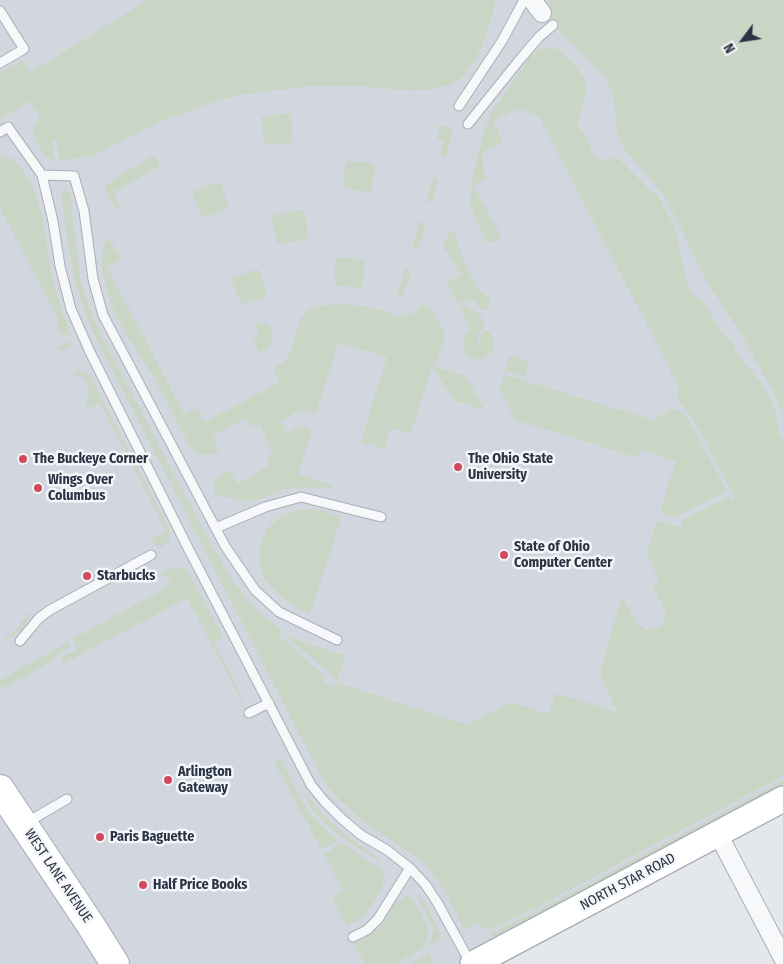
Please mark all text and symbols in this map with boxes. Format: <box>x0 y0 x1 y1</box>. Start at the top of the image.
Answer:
north arrow <box>718 15 768 65</box>
text: N <box>720 40 739 56</box>
place label: The Buckeye Corner <box>33 451 148 467</box>
place label: The Ohio State University <box>468 451 553 484</box>
marker: The Buckeye Corner <box>17 453 29 465</box>
marker: The Ohio State University <box>452 461 464 473</box>
place label: Wings Over Columbus <box>48 472 113 504</box>
marker: Wings Over Columbus <box>32 482 44 494</box>
place label: State of Ohio Computer Center <box>514 539 612 572</box>
marker: State of Ohio Computer Center <box>498 549 510 561</box>
place label: Starbucks <box>97 568 155 584</box>
marker: Starbucks <box>81 570 93 582</box>
place label: Arlington Gateway <box>178 764 232 796</box>
marker: Arlington Gateway <box>162 774 174 786</box>
street label: WEST LANE AVENUE <box>20 826 96 926</box>
place label: Paris Baguette <box>110 829 194 845</box>
marker: Paris Baguette <box>94 831 106 843</box>
street label: NORTH STAR ROAD <box>578 850 678 914</box>
place label: Half Price Books <box>153 877 247 893</box>
marker: Half Price Books <box>137 879 149 891</box>

